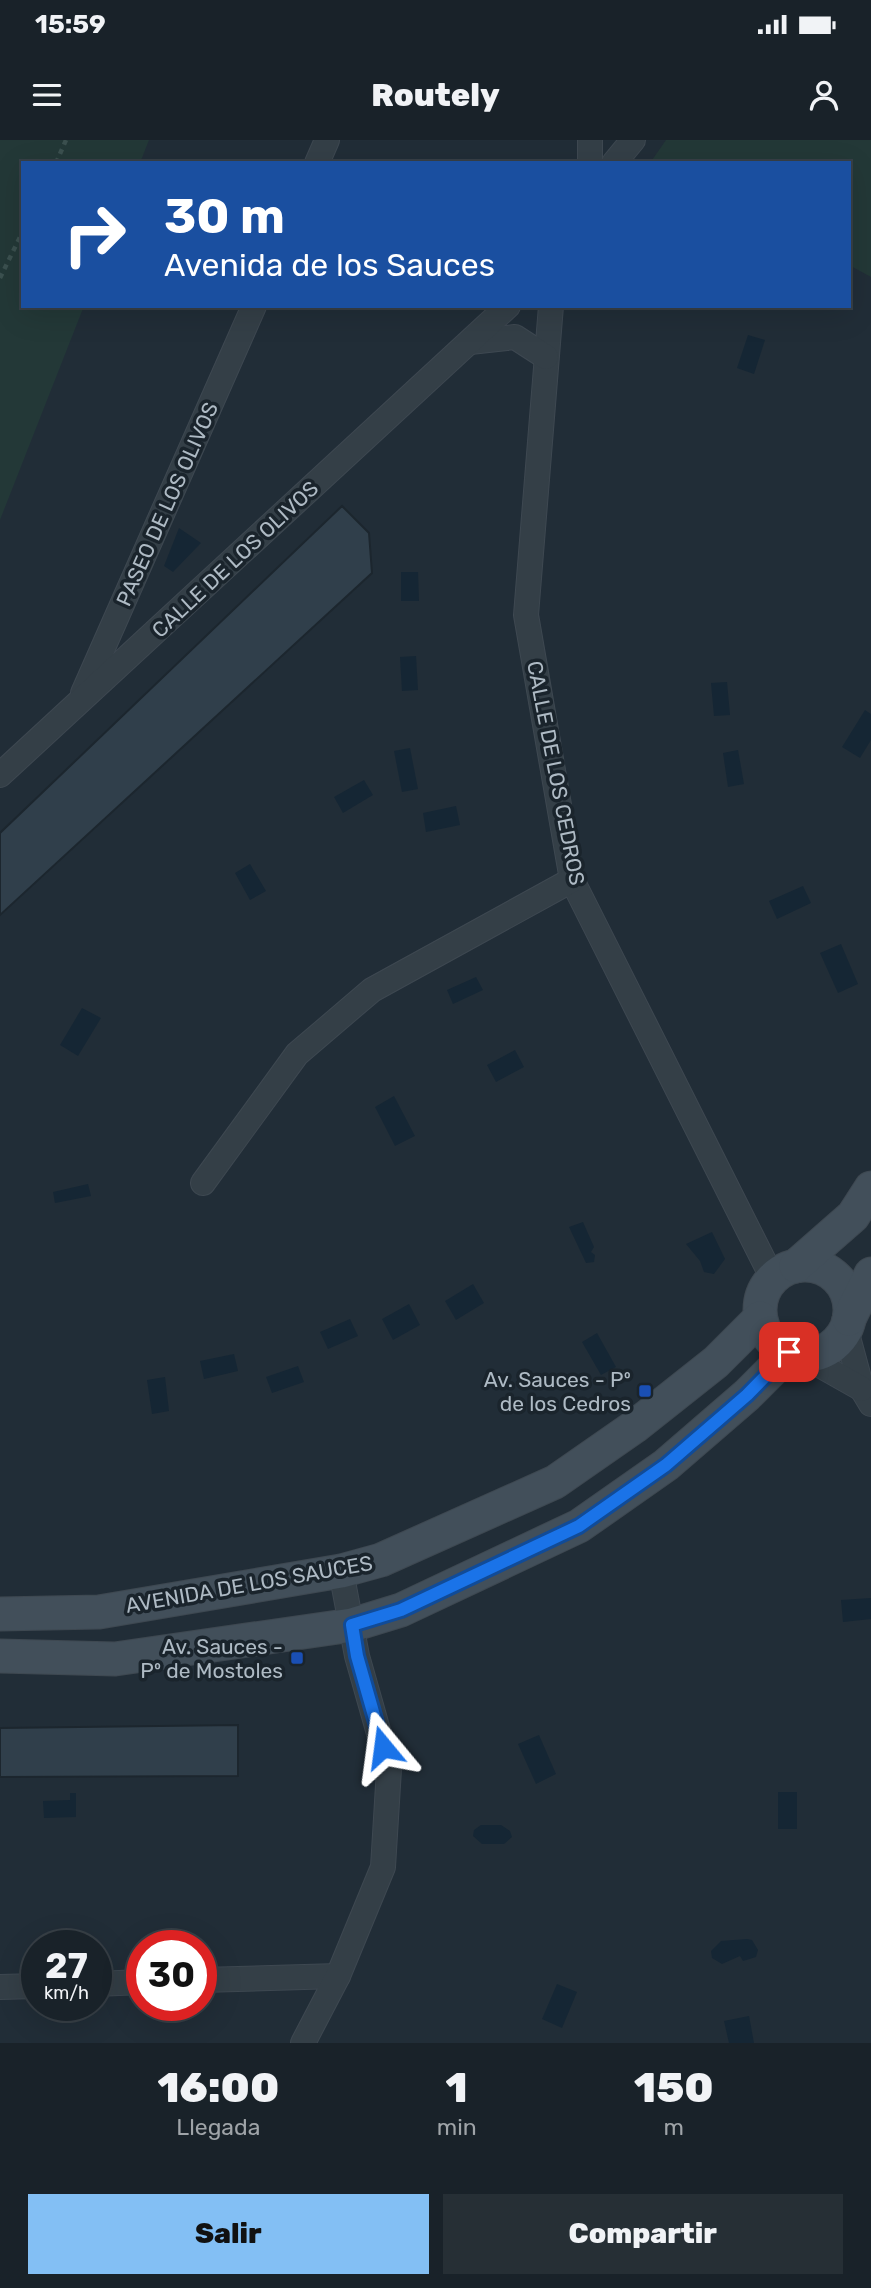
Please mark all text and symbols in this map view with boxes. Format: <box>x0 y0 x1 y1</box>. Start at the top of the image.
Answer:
text: 15:59 <box>35 9 106 40</box>
icon: menu <box>28 76 66 114</box>
text: Routely <box>371 76 500 114</box>
icon: person <box>805 76 843 114</box>
text: 30 m <box>164 187 285 245</box>
icon: right <box>49 189 140 280</box>
text: Avenida de los Sauces <box>164 246 495 284</box>
street label: PASEO DE LOS OLIVOS <box>111 398 223 610</box>
street label: CALLE DE LOS OLIVOS <box>147 475 323 643</box>
street label: CALLE DE LOS CEDROS <box>522 659 590 887</box>
pin <box>759 1322 819 1382</box>
icon: arrive <box>770 1333 808 1371</box>
place label: Av. Sauces - Pº de los Cedros <box>484 1367 631 1416</box>
marker: Av. Sauces - Pº de los Cedros <box>637 1383 653 1399</box>
street label: AVENIDA DE LOS SAUCES <box>124 1550 374 1618</box>
place label: Av. Sauces - Pº de Mostoles <box>140 1634 283 1683</box>
marker: Av. Sauces - Pº de Mostoles <box>289 1650 305 1666</box>
position arrow <box>346 1710 420 1784</box>
speed limit sign: 30 <box>126 1930 217 2021</box>
text: 27 <box>45 1945 88 1987</box>
text: km/h <box>44 1982 89 2004</box>
text: 16:00 <box>157 2063 279 2113</box>
text: 1 <box>446 2063 468 2113</box>
text: 150 <box>634 2063 714 2113</box>
text: Llegada <box>176 2113 260 2141</box>
text: min <box>437 2113 477 2141</box>
text: m <box>664 2113 684 2141</box>
button: Salir <box>28 2194 429 2274</box>
button: Compartir <box>443 2194 843 2274</box>

